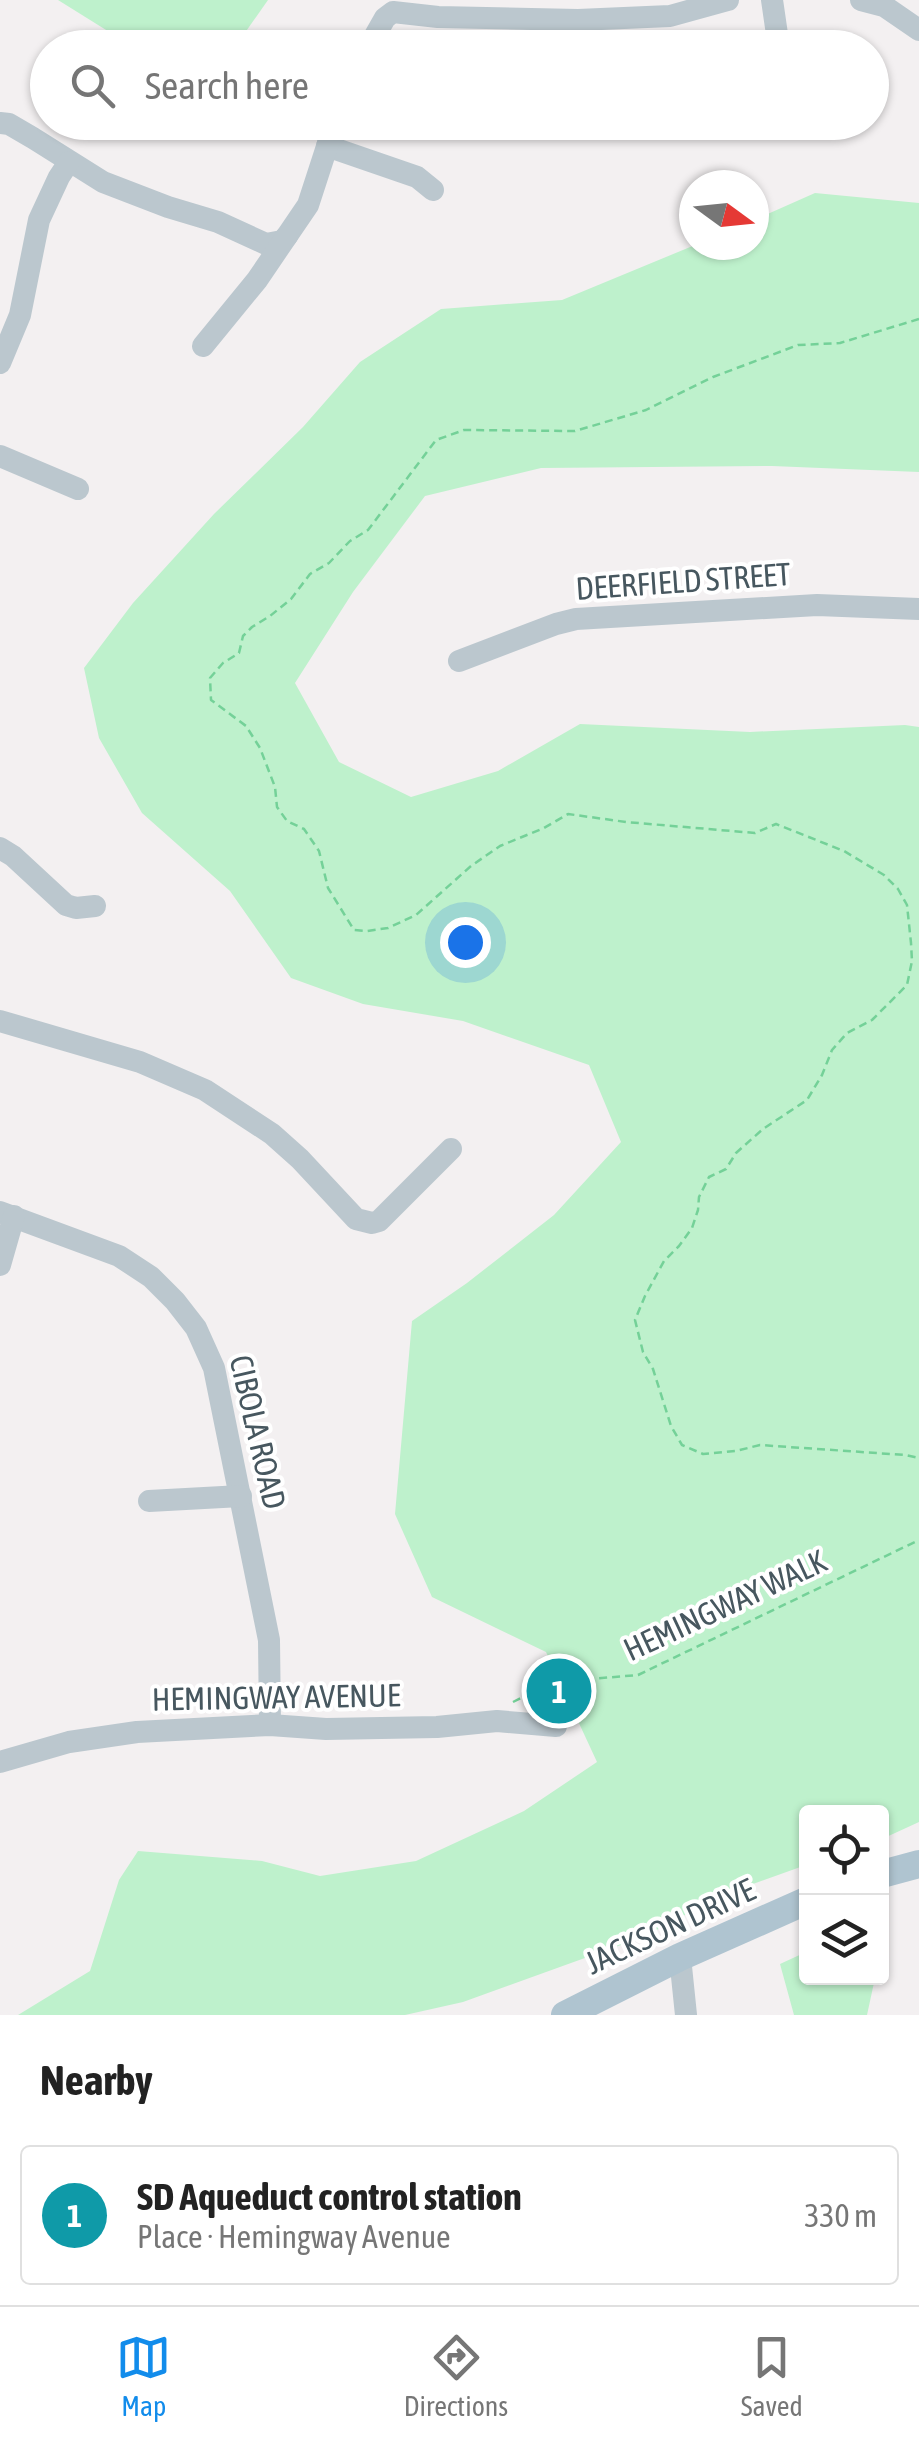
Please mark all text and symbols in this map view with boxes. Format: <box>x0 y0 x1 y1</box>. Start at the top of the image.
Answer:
search box <box>30 30 889 140</box>
icon: search <box>65 58 120 113</box>
text: Search here <box>145 64 309 107</box>
north arrow <box>679 170 769 260</box>
street label: DEERFIELD STREET <box>574 555 792 607</box>
your location <box>440 917 491 968</box>
street label: CIBOLA ROAD <box>222 1351 294 1513</box>
street label: HEMINGWAY WALK <box>618 1542 832 1668</box>
pin: 1 <box>526 1654 592 1728</box>
street label: HEMINGWAY AVENUE <box>151 1676 401 1718</box>
map controls <box>799 1805 889 1985</box>
button: locate <box>799 1805 889 1895</box>
street label: JACKSON DRIVE <box>579 1870 761 1981</box>
button: layers <box>799 1895 889 1985</box>
text: Nearby <box>40 2056 153 2104</box>
text: SD Aqueduct control station <box>137 2175 522 2218</box>
text: 1 <box>67 2197 82 2234</box>
text: 330 m <box>804 2197 877 2234</box>
text: Place · Hemingway Avenue <box>137 2218 451 2255</box>
tab: Map <box>116 2330 171 2422</box>
tab: Directions <box>404 2330 508 2422</box>
tab: Saved <box>741 2330 803 2422</box>

